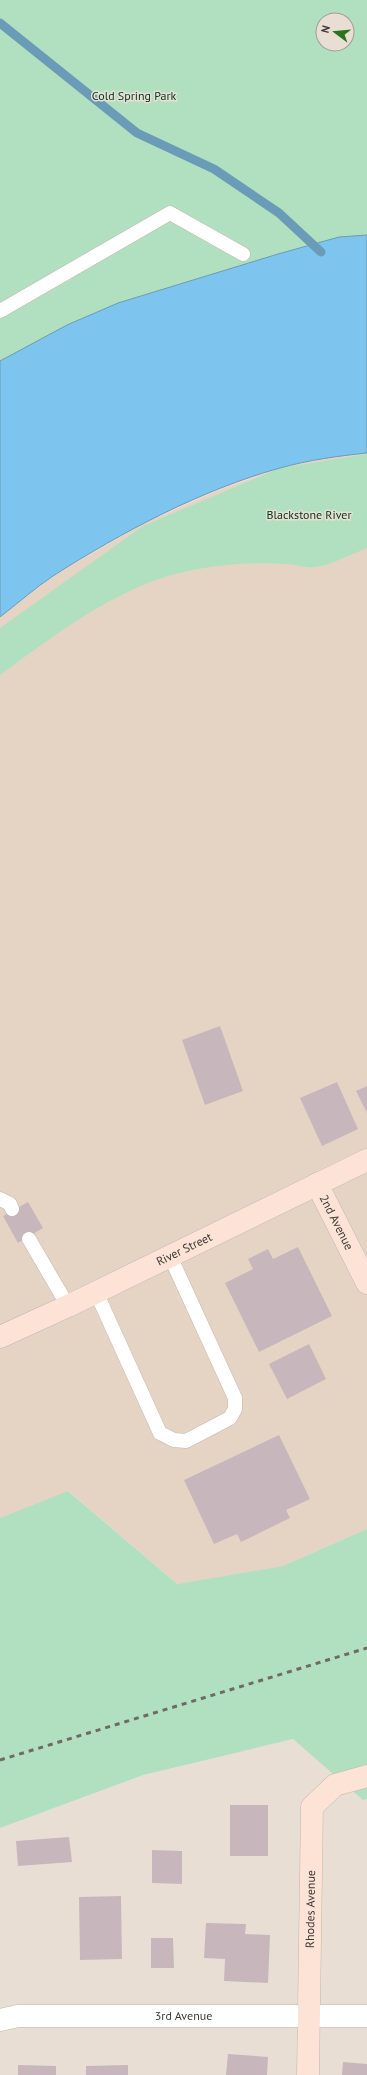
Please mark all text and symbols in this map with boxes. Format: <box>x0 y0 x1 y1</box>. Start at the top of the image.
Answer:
north arrow <box>315 12 355 52</box>
text: N <box>318 24 333 35</box>
park label: Cold Spring Park <box>92 88 176 103</box>
park label: Blackstone River <box>266 507 352 522</box>
street label: 2nd Avenue <box>317 1192 357 1252</box>
street label: River Street <box>154 1229 214 1269</box>
street label: Rhodes Avenue <box>302 1870 318 1948</box>
street label: 3rd Avenue <box>155 2008 212 2023</box>

